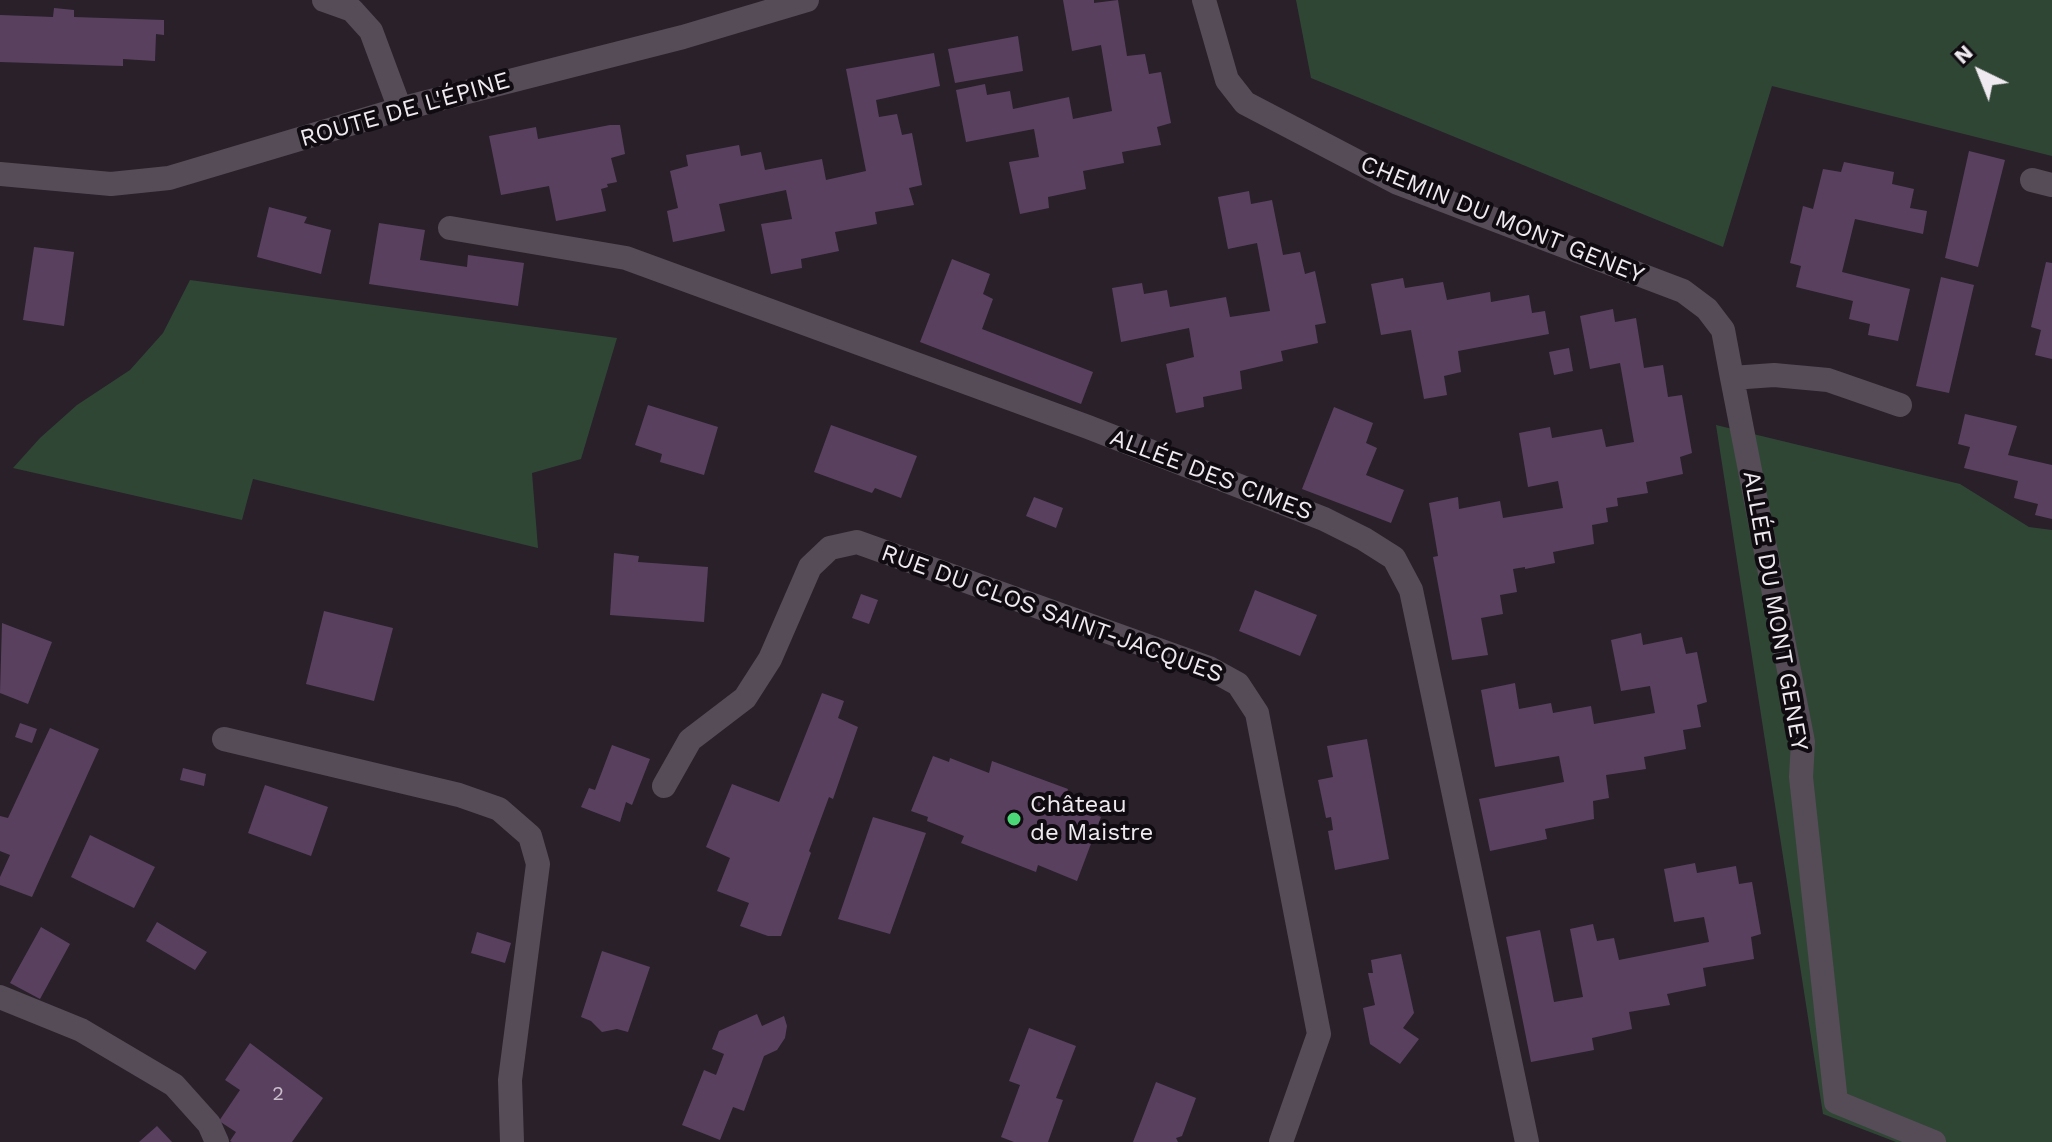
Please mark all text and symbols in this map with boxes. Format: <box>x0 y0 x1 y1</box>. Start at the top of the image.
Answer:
north arrow <box>1940 32 2020 112</box>
text: N <box>1949 39 1978 69</box>
street label: ROUTE DE L'ÉPINE <box>297 66 513 154</box>
street label: CHEMIN DU MONT GENEY <box>1356 150 1648 290</box>
street label: ALLÉE DES CIMES <box>1106 423 1316 527</box>
street label: ALLÉE DU MONT GENEY <box>1736 469 1814 753</box>
street label: RUE DU CLOS SAINT-JACQUES <box>877 539 1227 689</box>
place label: Château de Maistre <box>1030 791 1153 847</box>
marker: Château de Maistre <box>1005 810 1023 828</box>
house number: 2 <box>272 1082 284 1106</box>

